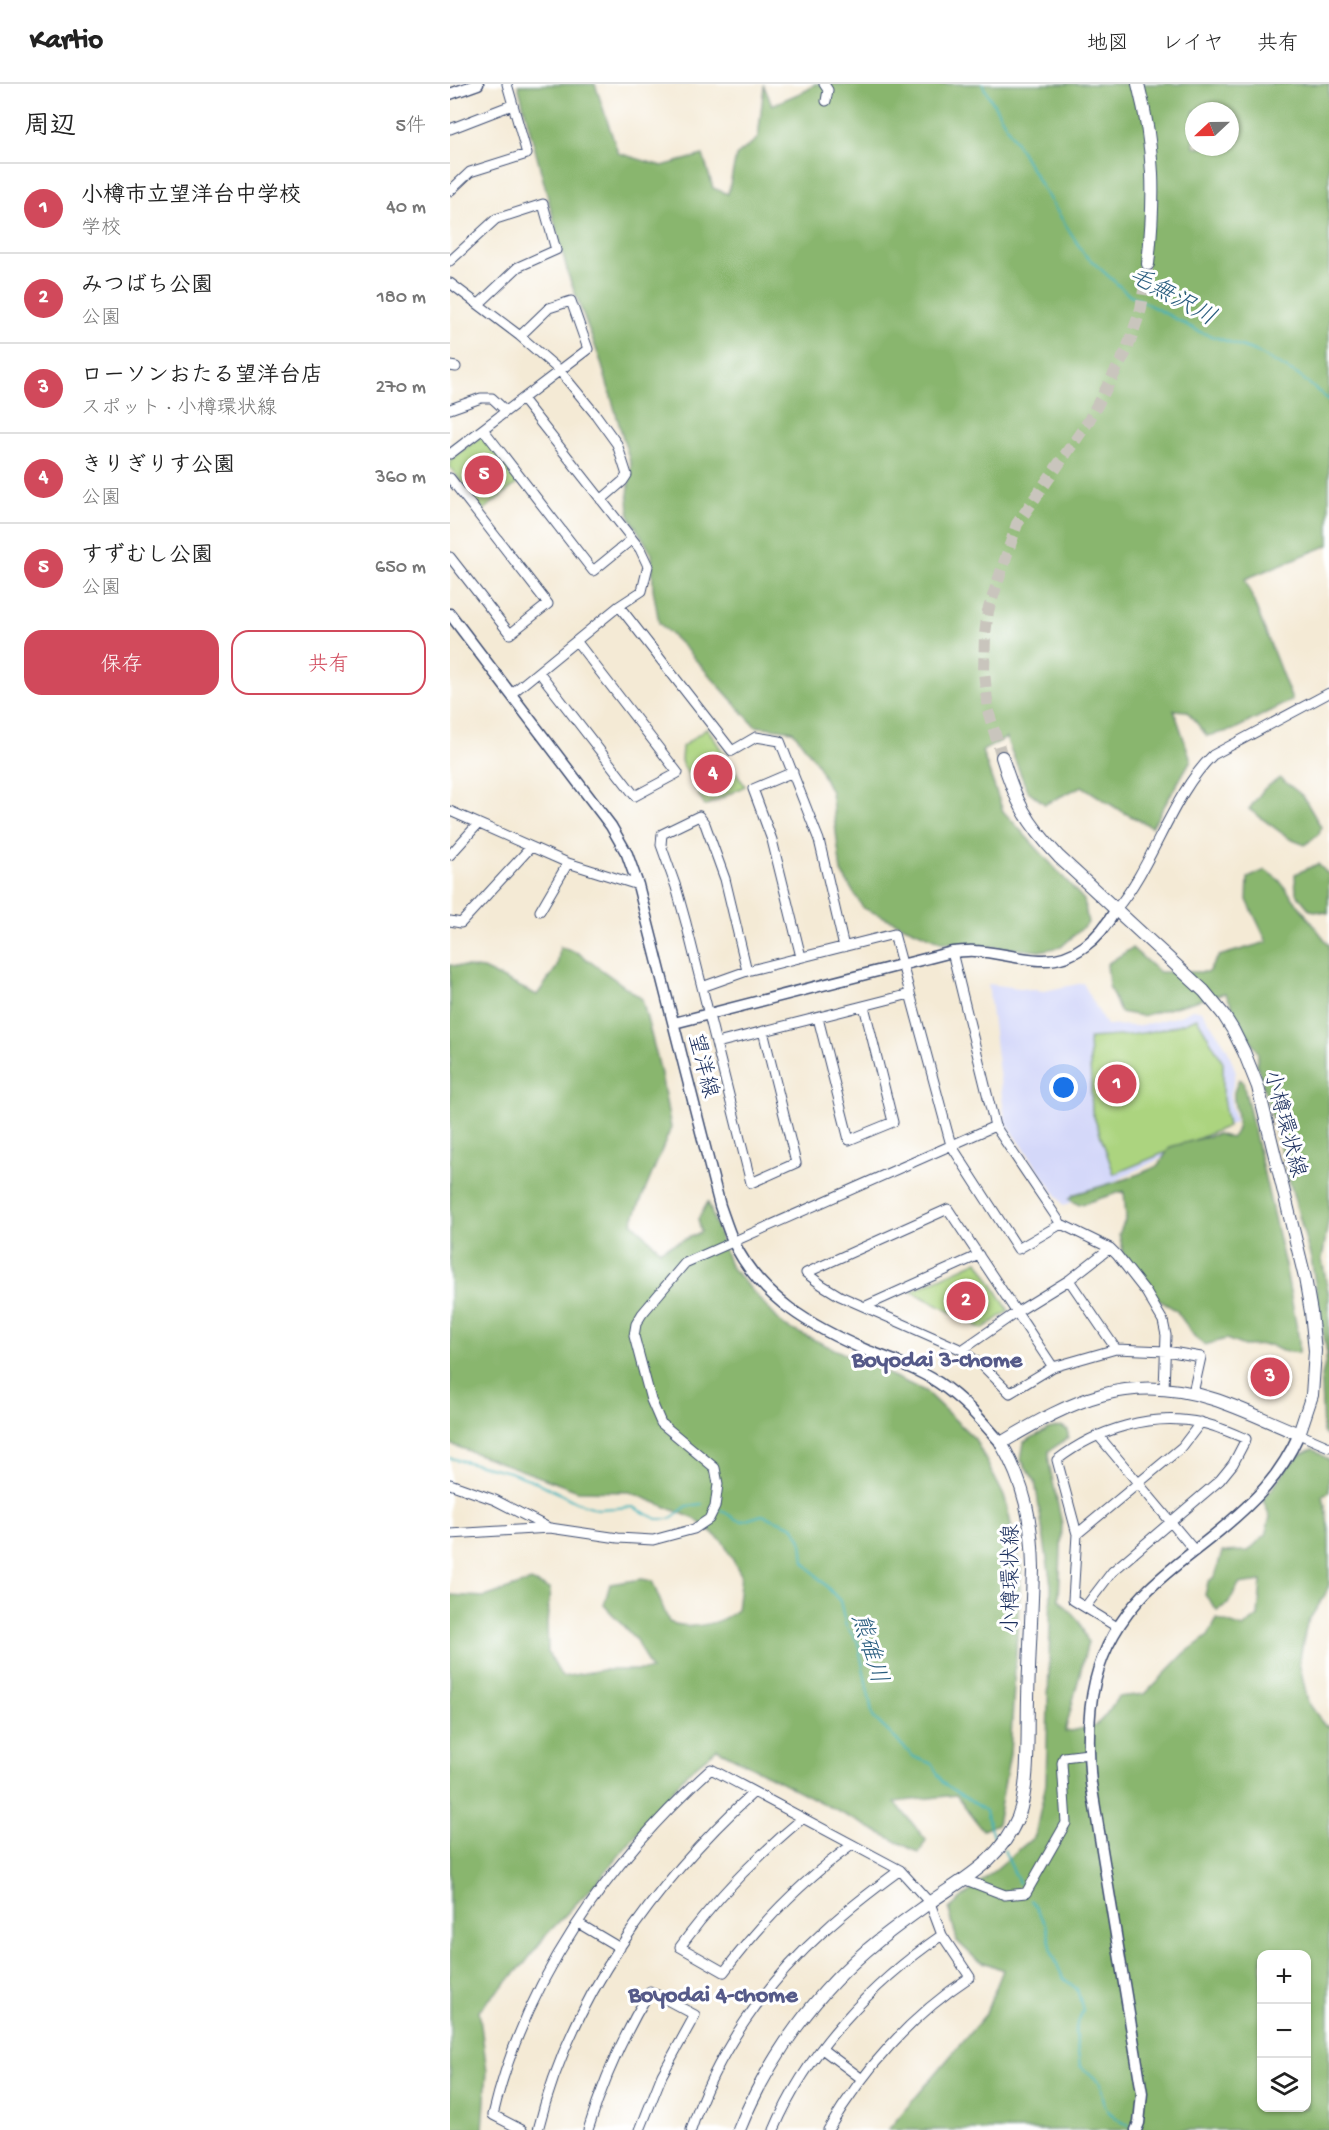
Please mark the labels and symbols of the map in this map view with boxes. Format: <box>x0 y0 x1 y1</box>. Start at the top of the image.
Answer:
north arrow <box>1185 102 1239 156</box>
water label: 毛無沢川 <box>1122 261 1221 334</box>
pin: 5 <box>465 452 504 498</box>
pin: 4 <box>694 752 732 796</box>
street label: 望洋線 <box>681 1031 723 1101</box>
pin: 1 <box>1098 1062 1136 1106</box>
street label: 小樽環状線 <box>1256 1067 1311 1181</box>
your location <box>1049 1073 1078 1102</box>
pin: 2 <box>946 1278 986 1324</box>
district label: Boyodai 3-chome <box>851 1347 1024 1376</box>
pin: 3 <box>1250 1354 1290 1400</box>
street label: 小樽環状線 <box>999 1524 1026 1634</box>
water label: 熊碓川 <box>843 1610 893 1688</box>
district label: Boyodai 4-chome <box>627 1982 799 2011</box>

